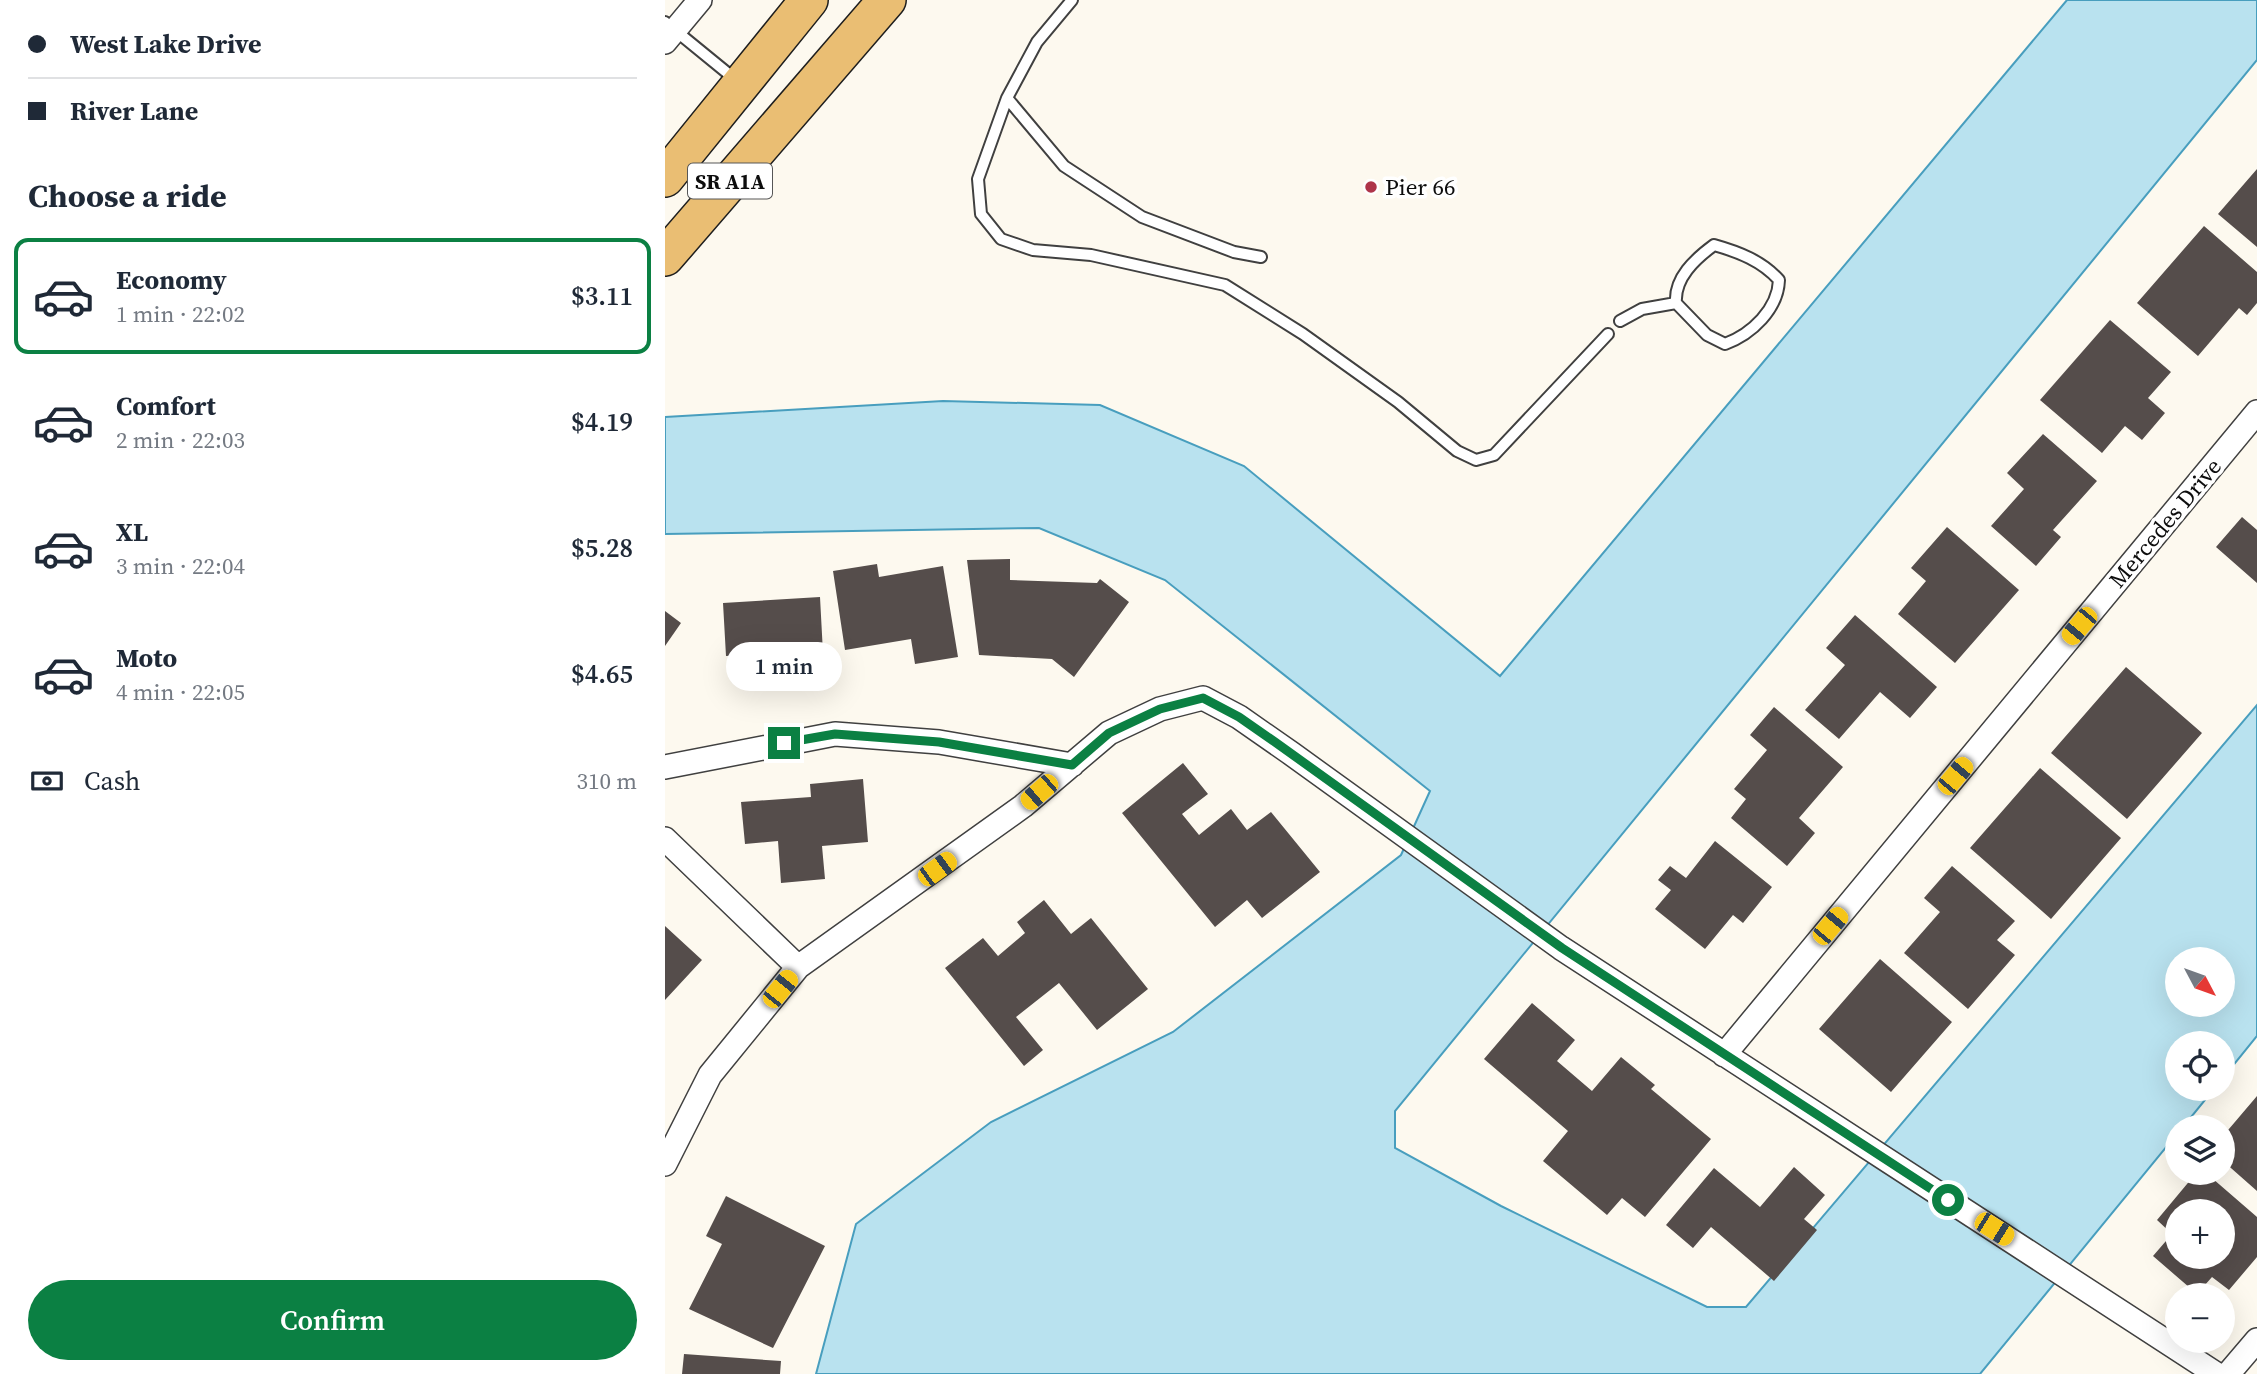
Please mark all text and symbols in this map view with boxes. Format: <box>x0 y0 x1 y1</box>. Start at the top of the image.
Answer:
text: West Lake Drive <box>70 26 262 62</box>
text: River Lane <box>70 93 198 129</box>
road number: SR A1A <box>688 164 772 198</box>
place label: Pier 66 <box>1385 171 1455 203</box>
text: Choose a ride <box>28 174 227 218</box>
marker: Pier 66 <box>1363 179 1379 195</box>
text: Economy <box>116 262 227 298</box>
icon: car <box>32 265 95 328</box>
text: $3.11 <box>571 278 633 314</box>
text: 1 min · 22:02 <box>116 298 245 330</box>
text: Comfort <box>116 388 216 424</box>
icon: car <box>32 391 95 454</box>
text: $4.19 <box>571 404 633 440</box>
text: 2 min · 22:03 <box>116 424 245 456</box>
street label: Mercedes Drive <box>2101 451 2229 595</box>
text: XL <box>116 514 148 550</box>
icon: car <box>32 517 95 580</box>
text: $5.28 <box>571 530 633 566</box>
text: 3 min · 22:04 <box>116 550 245 582</box>
car <box>2058 603 2101 649</box>
text: Moto <box>116 640 177 676</box>
callout: 1 min <box>726 642 842 690</box>
icon: car <box>32 643 95 706</box>
text: 1 min <box>754 650 814 682</box>
text: $4.65 <box>571 656 633 692</box>
text: 4 min · 22:05 <box>116 676 245 708</box>
route end <box>768 727 800 759</box>
car <box>1934 753 1977 799</box>
icon: cash <box>28 762 66 800</box>
text: Cash <box>84 763 140 799</box>
text: 310 m <box>576 765 637 797</box>
car <box>1017 770 1062 814</box>
car <box>914 848 961 890</box>
car <box>1809 903 1852 949</box>
north arrow <box>2165 947 2235 1017</box>
map controls <box>2165 947 2235 1353</box>
car <box>759 966 802 1012</box>
button: locate <box>2165 1031 2235 1101</box>
button: layers <box>2165 1115 2235 1185</box>
route start <box>1932 1184 1964 1216</box>
button: + <box>2165 1199 2235 1269</box>
car <box>1971 1209 2018 1249</box>
button: Confirm <box>28 1280 637 1360</box>
button: − <box>2165 1283 2235 1353</box>

